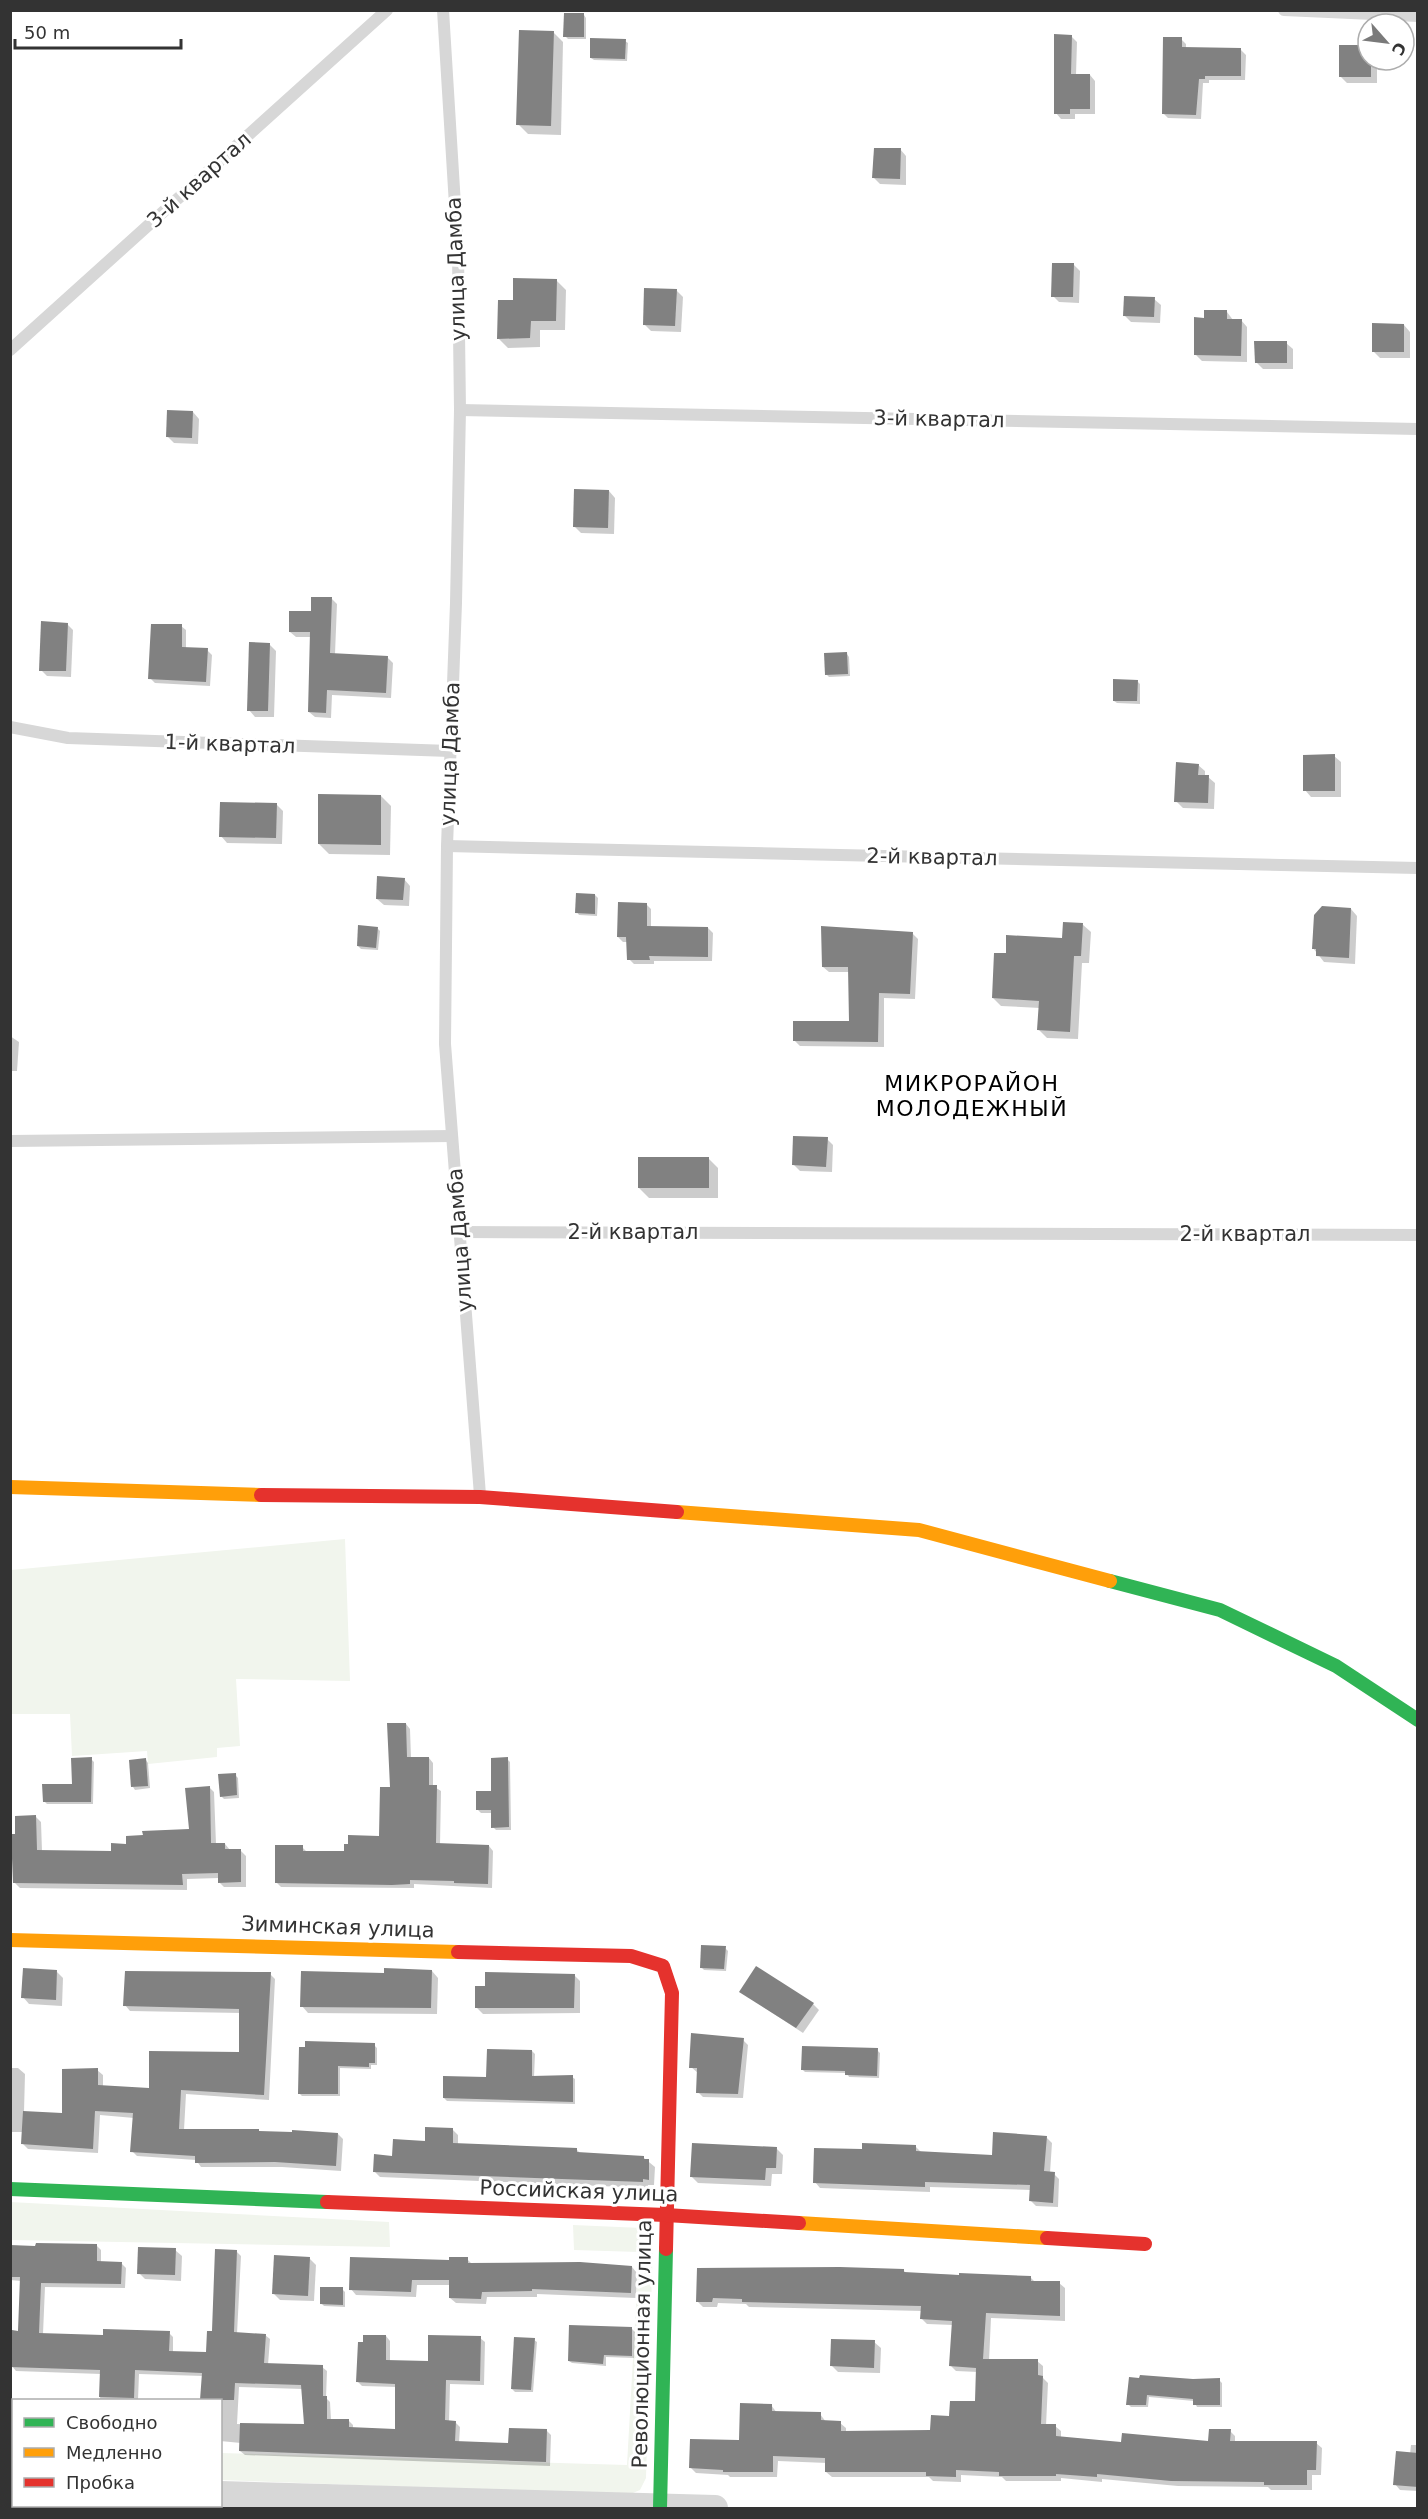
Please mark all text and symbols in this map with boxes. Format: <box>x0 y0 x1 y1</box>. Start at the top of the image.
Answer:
scale bar <box>15 12 182 50</box>
north arrow <box>1356 12 1416 72</box>
text: 50 m <box>24 22 70 43</box>
text: С <box>1388 39 1410 58</box>
street label: 3-й квартал <box>142 127 256 233</box>
street label: улица Дамба <box>441 196 471 342</box>
street label: 3-й квартал <box>873 406 1005 432</box>
street label: улица Дамба <box>435 681 465 827</box>
street label: 1-й квартал <box>164 730 296 758</box>
street label: 2-й квартал <box>866 844 998 870</box>
district label: МИКРОРАЙОН МОЛОДЕЖНЫЙ <box>876 1071 1068 1121</box>
street label: улица Дамба <box>443 1167 477 1313</box>
street label: 2-й квартал <box>567 1220 699 1244</box>
street label: 2-й квартал <box>1179 1222 1311 1246</box>
street label: Зиминская улица <box>241 1912 435 1942</box>
street label: Российская улица <box>479 2176 679 2206</box>
street label: Революционная улица <box>628 2219 656 2469</box>
legend <box>12 2399 222 2507</box>
text: Свободно <box>66 2412 158 2433</box>
text: Медленно <box>66 2442 162 2463</box>
text: Пробка <box>66 2472 135 2493</box>

